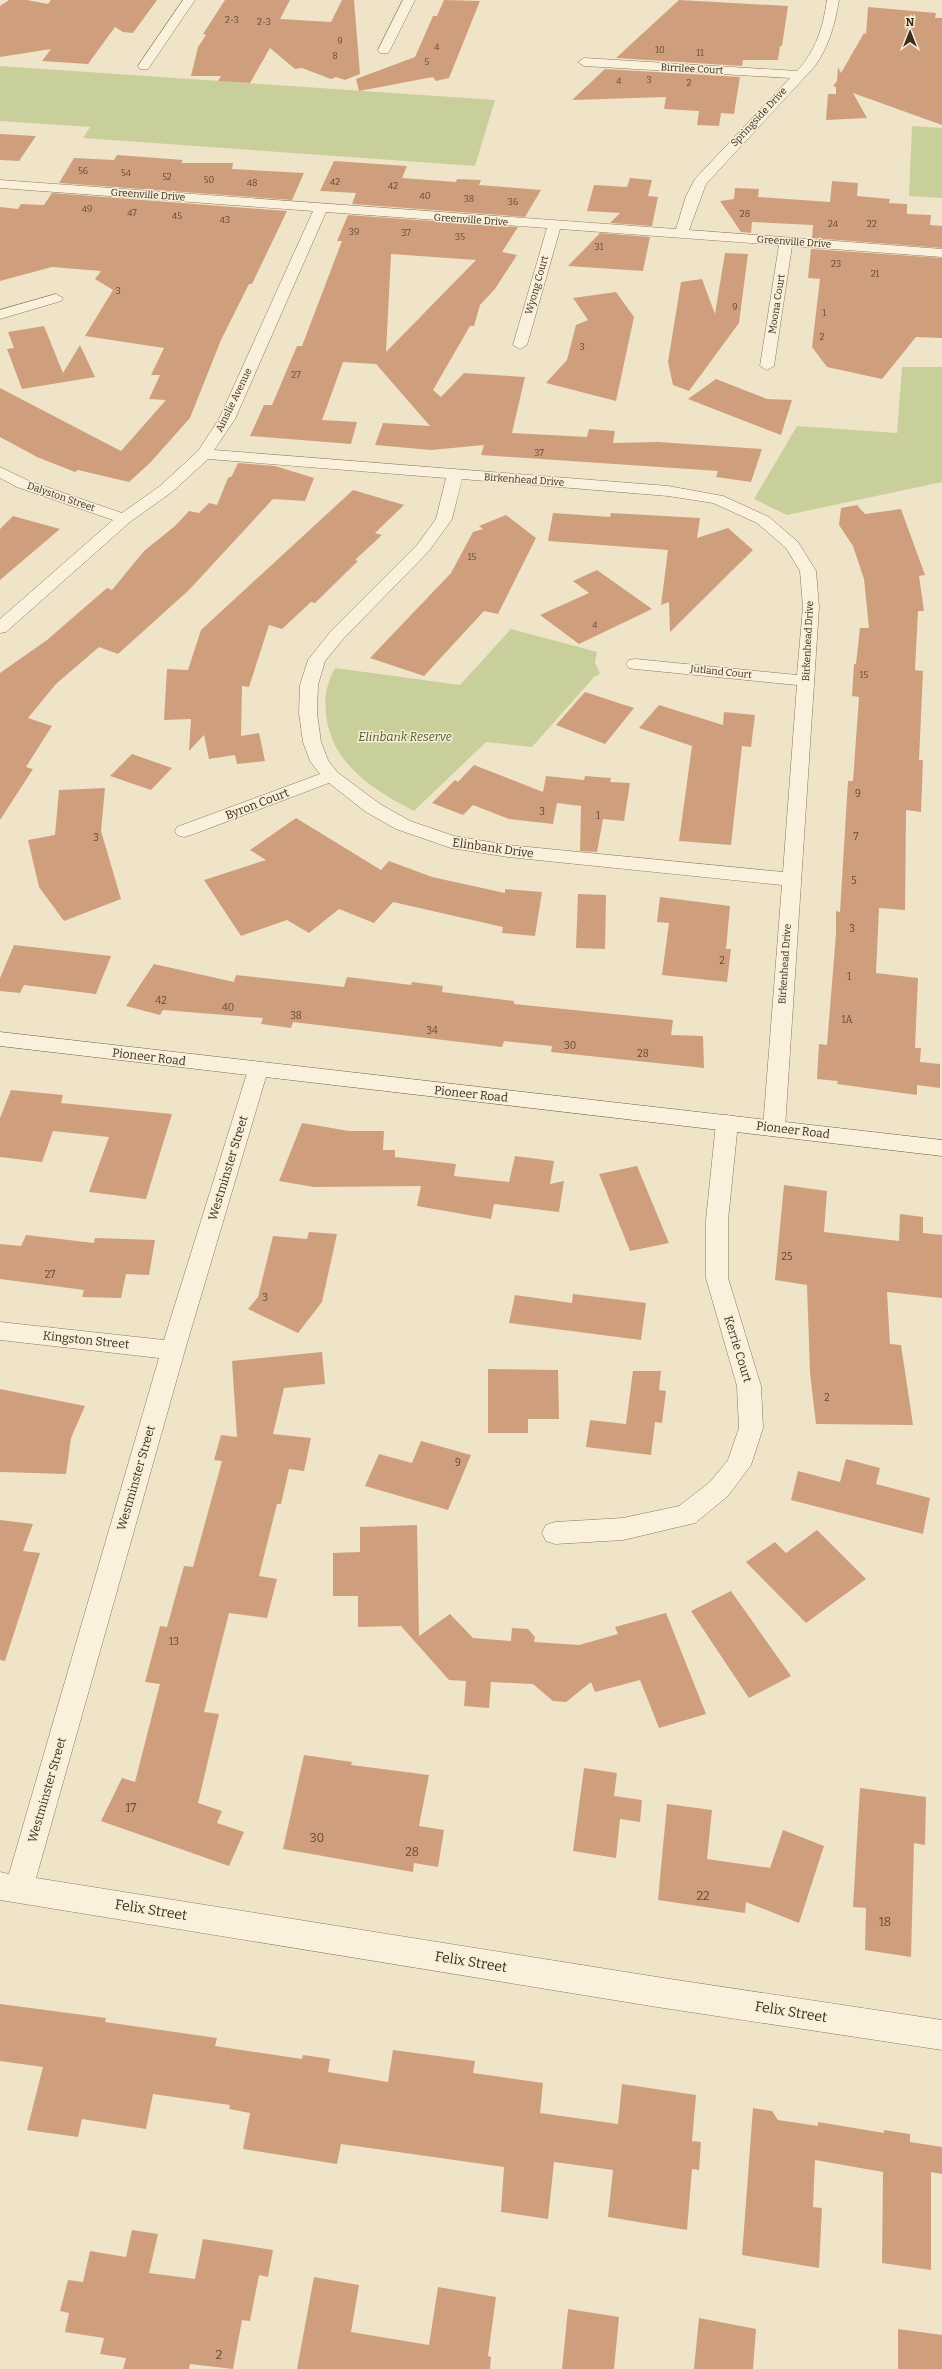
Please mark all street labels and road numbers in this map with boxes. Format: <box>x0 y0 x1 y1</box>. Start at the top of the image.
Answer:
street label: Birrilee Court <box>660 61 724 77</box>
street label: Springside Drive <box>729 85 789 149</box>
street label: Greenville Drive <box>110 186 186 204</box>
street label: Greenville Drive <box>433 211 509 229</box>
street label: Greenville Drive <box>756 233 832 251</box>
street label: Wyong Court <box>523 254 551 316</box>
street label: Moona Court <box>766 273 788 335</box>
street label: Ainslie Avenue <box>213 366 255 434</box>
street label: Birkenhead Drive <box>484 471 564 489</box>
street label: Dalyston Street <box>26 480 97 514</box>
street label: Birkenhead Drive <box>800 601 816 681</box>
street label: Jutland Court <box>689 663 753 681</box>
street label: Byron Court <box>223 785 291 823</box>
street label: Elinbank Drive <box>451 835 535 861</box>
street label: Birkenhead Drive <box>776 924 794 1004</box>
street label: Pioneer Road <box>111 1046 187 1068</box>
street label: Pioneer Road <box>433 1083 509 1105</box>
street label: Westminster Street <box>205 1113 251 1222</box>
street label: Pioneer Road <box>755 1119 831 1141</box>
street label: Kerrie Court <box>721 1314 755 1385</box>
street label: Kingston Street <box>42 1329 131 1352</box>
street label: Westminster Street <box>114 1423 158 1532</box>
street label: Westminster Street <box>25 1735 69 1844</box>
street label: Felix Street <box>114 1896 188 1924</box>
street label: Felix Street <box>434 1948 508 1976</box>
street label: Felix Street <box>754 1998 828 2026</box>

